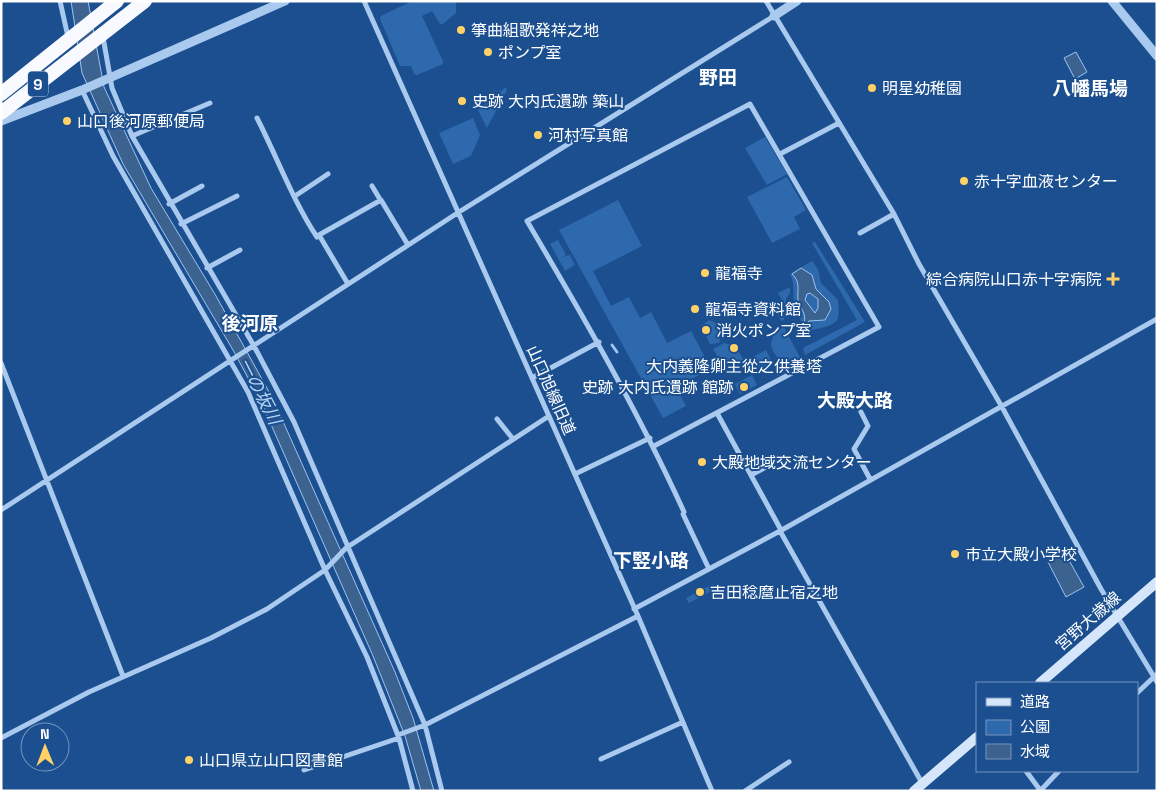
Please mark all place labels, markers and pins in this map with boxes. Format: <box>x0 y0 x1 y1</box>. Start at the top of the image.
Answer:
place label: 箏曲組歌発祥之地 <box>471 20 599 41</box>
marker: 箏曲組歌発祥之地 <box>455 24 467 36</box>
place label: ポンプ室 <box>498 42 562 63</box>
marker: ポンプ室 <box>482 46 494 58</box>
place label: 明星幼稚園 <box>882 78 962 99</box>
marker: 明星幼稚園 <box>866 82 878 94</box>
place label: 史跡 大内氏遺跡 築山 <box>472 91 624 112</box>
marker: 史跡 大内氏遺跡 築山 <box>456 95 468 107</box>
place label: 山口後河原郵便局 <box>77 111 205 132</box>
marker: 山口後河原郵便局 <box>61 115 73 127</box>
place label: 河村写真館 <box>548 125 628 146</box>
marker: 河村写真館 <box>532 129 544 141</box>
place label: 赤十字血液センター <box>974 171 1118 192</box>
marker: 赤十字血液センター <box>958 175 970 187</box>
place label: 龍福寺 <box>715 263 763 284</box>
marker: 龍福寺 <box>699 267 711 279</box>
place label: 綜合病院山口赤十字病院 <box>926 269 1102 290</box>
marker: 綜合病院山口赤十字病院 <box>1106 272 1120 286</box>
place label: 龍福寺資料館 <box>705 299 801 320</box>
marker: 龍福寺資料館 <box>689 303 701 315</box>
place label: 消火ポンプ室 <box>716 320 812 341</box>
marker: 消火ポンプ室 <box>700 324 712 336</box>
marker: 大内義隆卿主從之供養塔 <box>728 342 740 354</box>
place label: 大内義隆卿主從之供養塔 <box>646 356 822 377</box>
place label: 史跡 大内氏遺跡 館跡 <box>582 377 734 398</box>
marker: 史跡 大内氏遺跡 館跡 <box>738 381 750 393</box>
place label: 大殿地域交流センター <box>712 452 872 473</box>
marker: 大殿地域交流センター <box>696 456 708 468</box>
place label: 市立大殿小学校 <box>965 544 1077 565</box>
marker: 市立大殿小学校 <box>949 548 961 560</box>
place label: 吉田稔麿止宿之地 <box>710 582 838 603</box>
marker: 吉田稔麿止宿之地 <box>694 586 706 598</box>
place label: 山口県立山口図書館 <box>199 750 343 771</box>
marker: 山口県立山口図書館 <box>183 754 195 766</box>

